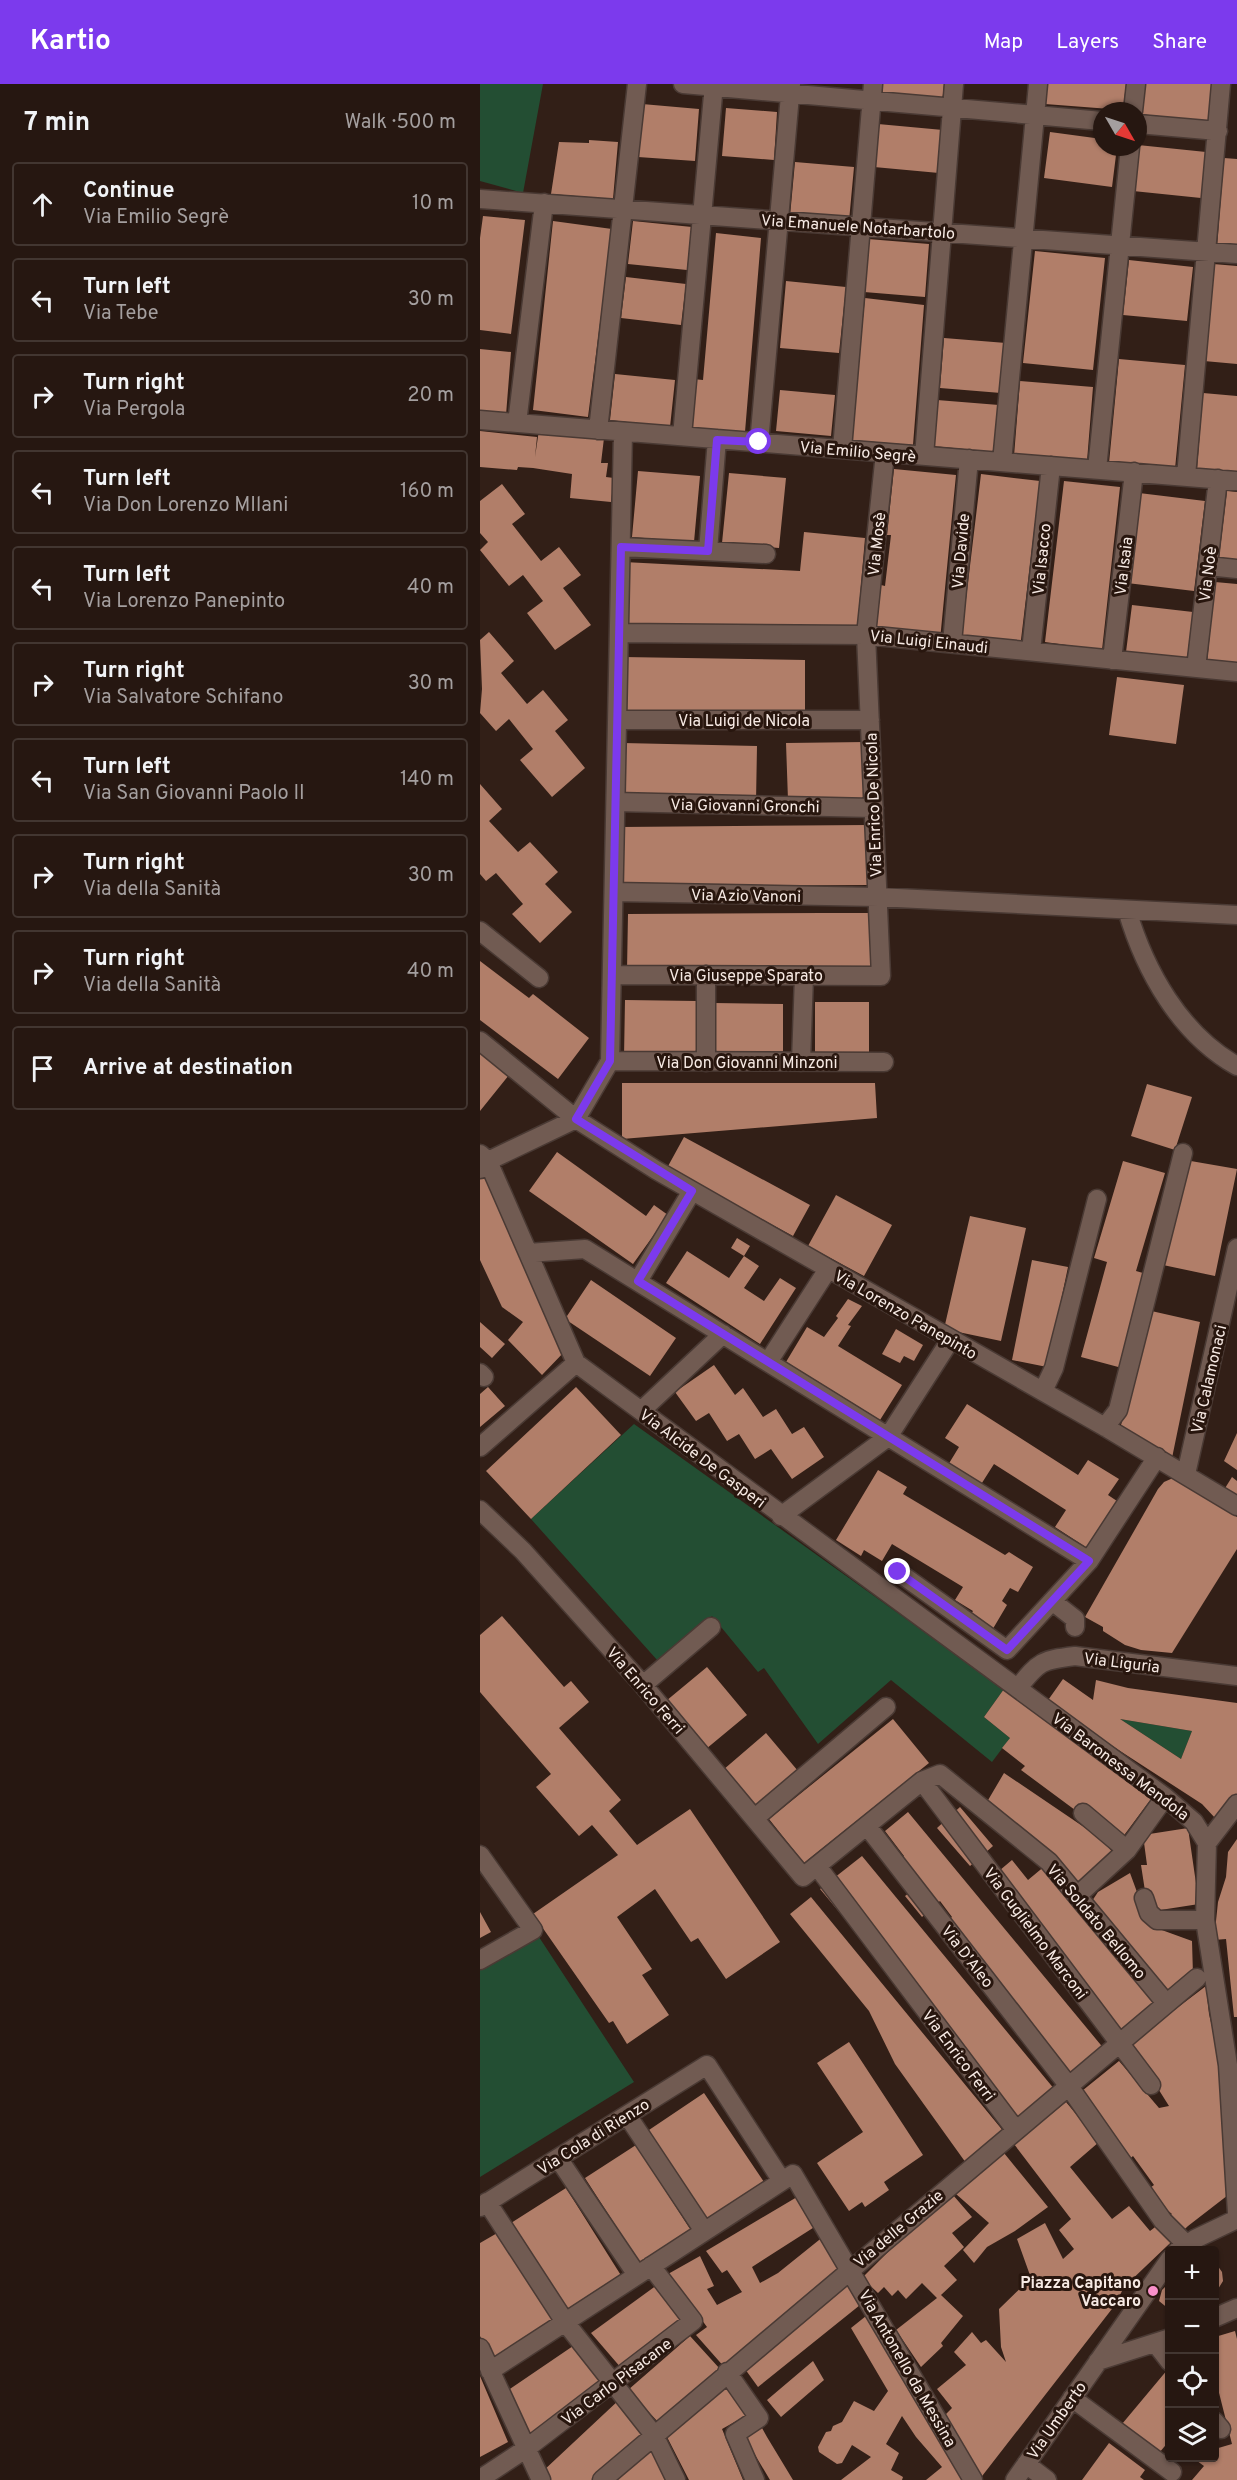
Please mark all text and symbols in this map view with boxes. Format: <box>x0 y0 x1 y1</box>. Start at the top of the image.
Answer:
text: Kartio <box>30 24 111 60</box>
text: Map <box>984 29 1023 56</box>
text: Layers <box>1056 29 1119 56</box>
text: Share <box>1152 29 1207 56</box>
north arrow <box>1093 102 1147 156</box>
text: 7 min <box>24 107 90 140</box>
text: Walk · 500 m <box>344 110 456 136</box>
text: Continue <box>83 178 174 205</box>
icon: ahead <box>26 188 59 221</box>
text: 10 m <box>412 191 454 217</box>
text: Via Emilio Segrè <box>83 205 229 231</box>
street label: Via Emanuele Notarbartolo <box>760 211 956 245</box>
text: Turn left <box>83 274 171 301</box>
icon: left <box>26 284 59 317</box>
text: 30 m <box>408 287 454 313</box>
text: Via Tebe <box>83 301 158 327</box>
text: Turn right <box>83 370 185 397</box>
icon: right <box>26 380 59 413</box>
text: 20 m <box>407 383 454 409</box>
text: Via Pergola <box>83 397 185 423</box>
route start <box>745 428 771 454</box>
street label: Via Emilio Segrè <box>799 438 917 468</box>
text: Turn left <box>83 466 171 493</box>
icon: left <box>26 476 59 509</box>
text: 160 m <box>400 479 454 505</box>
text: Via Don Lorenzo MIlani <box>83 493 288 519</box>
street label: Via Mosè <box>865 511 891 577</box>
street label: Via Davide <box>949 513 975 590</box>
street label: Via Isacco <box>1029 522 1057 596</box>
street label: Via Isaia <box>1111 536 1139 597</box>
street label: Via Noè <box>1196 545 1222 603</box>
text: Turn left <box>83 562 171 589</box>
icon: left <box>26 572 59 605</box>
text: 40 m <box>407 575 454 601</box>
text: Via Lorenzo Panepinto <box>83 589 285 615</box>
street label: Via Luigi Einaudi <box>869 627 989 659</box>
text: Turn right <box>83 658 185 685</box>
icon: right <box>26 668 59 701</box>
text: 30 m <box>408 671 454 697</box>
text: Via Salvatore Schifano <box>83 685 283 711</box>
street label: Via Luigi de Nicola <box>678 712 810 732</box>
street label: Via Enrico De Nicola <box>862 732 888 878</box>
text: Turn left <box>83 754 171 781</box>
icon: left <box>26 764 59 797</box>
text: 140 m <box>400 767 454 793</box>
text: Via San Giovanni Paolo II <box>83 781 305 807</box>
street label: Via Giovanni Gronchi <box>670 796 820 818</box>
text: Turn right <box>83 850 185 877</box>
icon: right <box>26 860 59 893</box>
text: 30 m <box>408 863 454 889</box>
text: Via della Sanità <box>83 877 221 903</box>
street label: Via Azio Vanoni <box>691 886 801 908</box>
text: Turn right <box>83 946 185 973</box>
icon: right <box>26 956 59 989</box>
text: 40 m <box>407 959 454 985</box>
street label: Via Giuseppe Sparato <box>669 967 823 987</box>
text: Via della Sanità <box>83 973 221 999</box>
icon: arrive <box>26 1052 59 1085</box>
street label: Via Don Giovanni Minzoni <box>656 1054 838 1074</box>
text: Arrive at destination <box>83 1055 293 1082</box>
street label: Via Lorenzo Panepinto <box>830 1267 980 1365</box>
street label: Via Calamonaci <box>1188 1323 1232 1436</box>
street label: Via Alcide De Gasperi <box>635 1406 769 1514</box>
route end <box>884 1558 910 1584</box>
street label: Via Enrico Ferri <box>601 1644 688 1739</box>
street label: Via Liguria <box>1083 1649 1161 1679</box>
street label: Via Baronessa Mendola <box>1047 1709 1192 1826</box>
street label: Via Soldato Bellomo <box>1042 1861 1149 1984</box>
street label: Via Guglielmo Marconi <box>978 1864 1091 2004</box>
street label: Via D'Aleo <box>936 1922 997 1993</box>
street label: Via Enrico Ferri <box>917 2007 998 2106</box>
street label: Via Cola di Rienzo <box>534 2095 654 2180</box>
street label: Via delle Grazie <box>850 2186 948 2273</box>
map controls <box>1165 2246 1219 2462</box>
button: + <box>1165 2246 1219 2300</box>
place label: Piazza Capitano Vaccaro <box>1020 2274 1141 2312</box>
marker: Piazza Capitano Vaccaro <box>1146 2284 1160 2298</box>
street label: Via Antonello da Messina <box>853 2287 960 2451</box>
button: − <box>1165 2300 1219 2354</box>
street label: Via Carlo Pisacane <box>558 2335 676 2431</box>
button: locate <box>1165 2354 1219 2408</box>
street label: Via Umberto <box>1023 2378 1092 2464</box>
button: layers <box>1165 2408 1219 2462</box>

